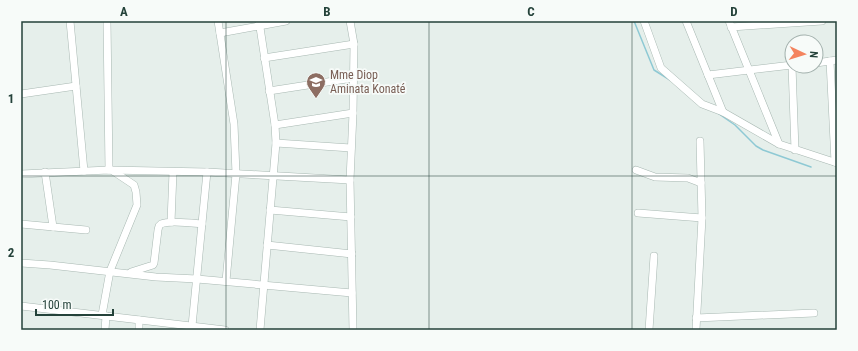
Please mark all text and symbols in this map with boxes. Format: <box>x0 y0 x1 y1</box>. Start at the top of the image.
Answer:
text: A <box>120 4 128 19</box>
text: B <box>323 4 331 19</box>
text: C <box>527 4 535 19</box>
text: D <box>730 4 738 19</box>
north arrow <box>784 34 824 74</box>
text: N <box>807 51 820 59</box>
place label: Mme Diop Aminata Konaté <box>330 68 406 96</box>
school or university icon: Mme Diop Aminata Konaté <box>305 71 327 99</box>
text: 1 <box>8 91 14 106</box>
text: 2 <box>8 245 15 260</box>
scale bar <box>36 291 113 317</box>
text: 100 m <box>42 298 72 312</box>

